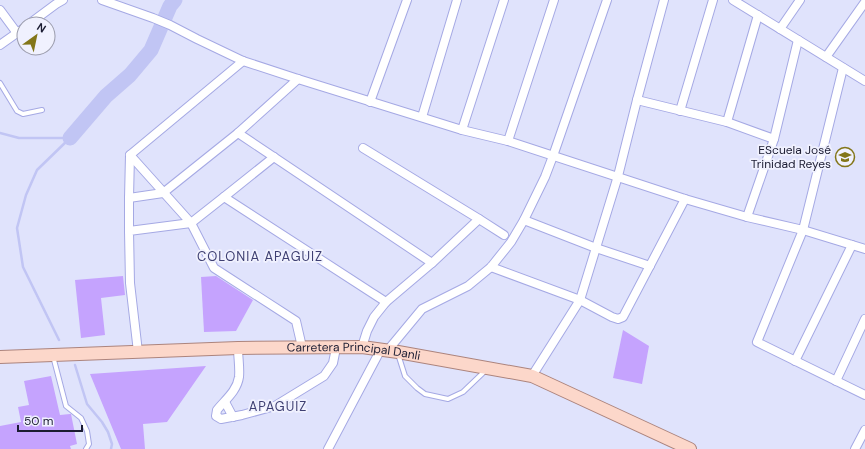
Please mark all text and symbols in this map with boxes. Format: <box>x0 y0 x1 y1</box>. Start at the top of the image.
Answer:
north arrow <box>16 16 56 56</box>
text: N <box>34 20 49 36</box>
place label: EScuela José Trinidad Reyes <box>751 142 831 172</box>
school or university icon: EScuela José Trinidad Reyes <box>834 146 856 168</box>
district label: COLONIA APAGUIZ <box>197 248 323 265</box>
street label: Carretera Principal Danli <box>287 339 422 364</box>
district label: APAGUIZ <box>249 398 307 415</box>
scale bar <box>18 407 82 433</box>
text: 50 m <box>24 413 53 429</box>

